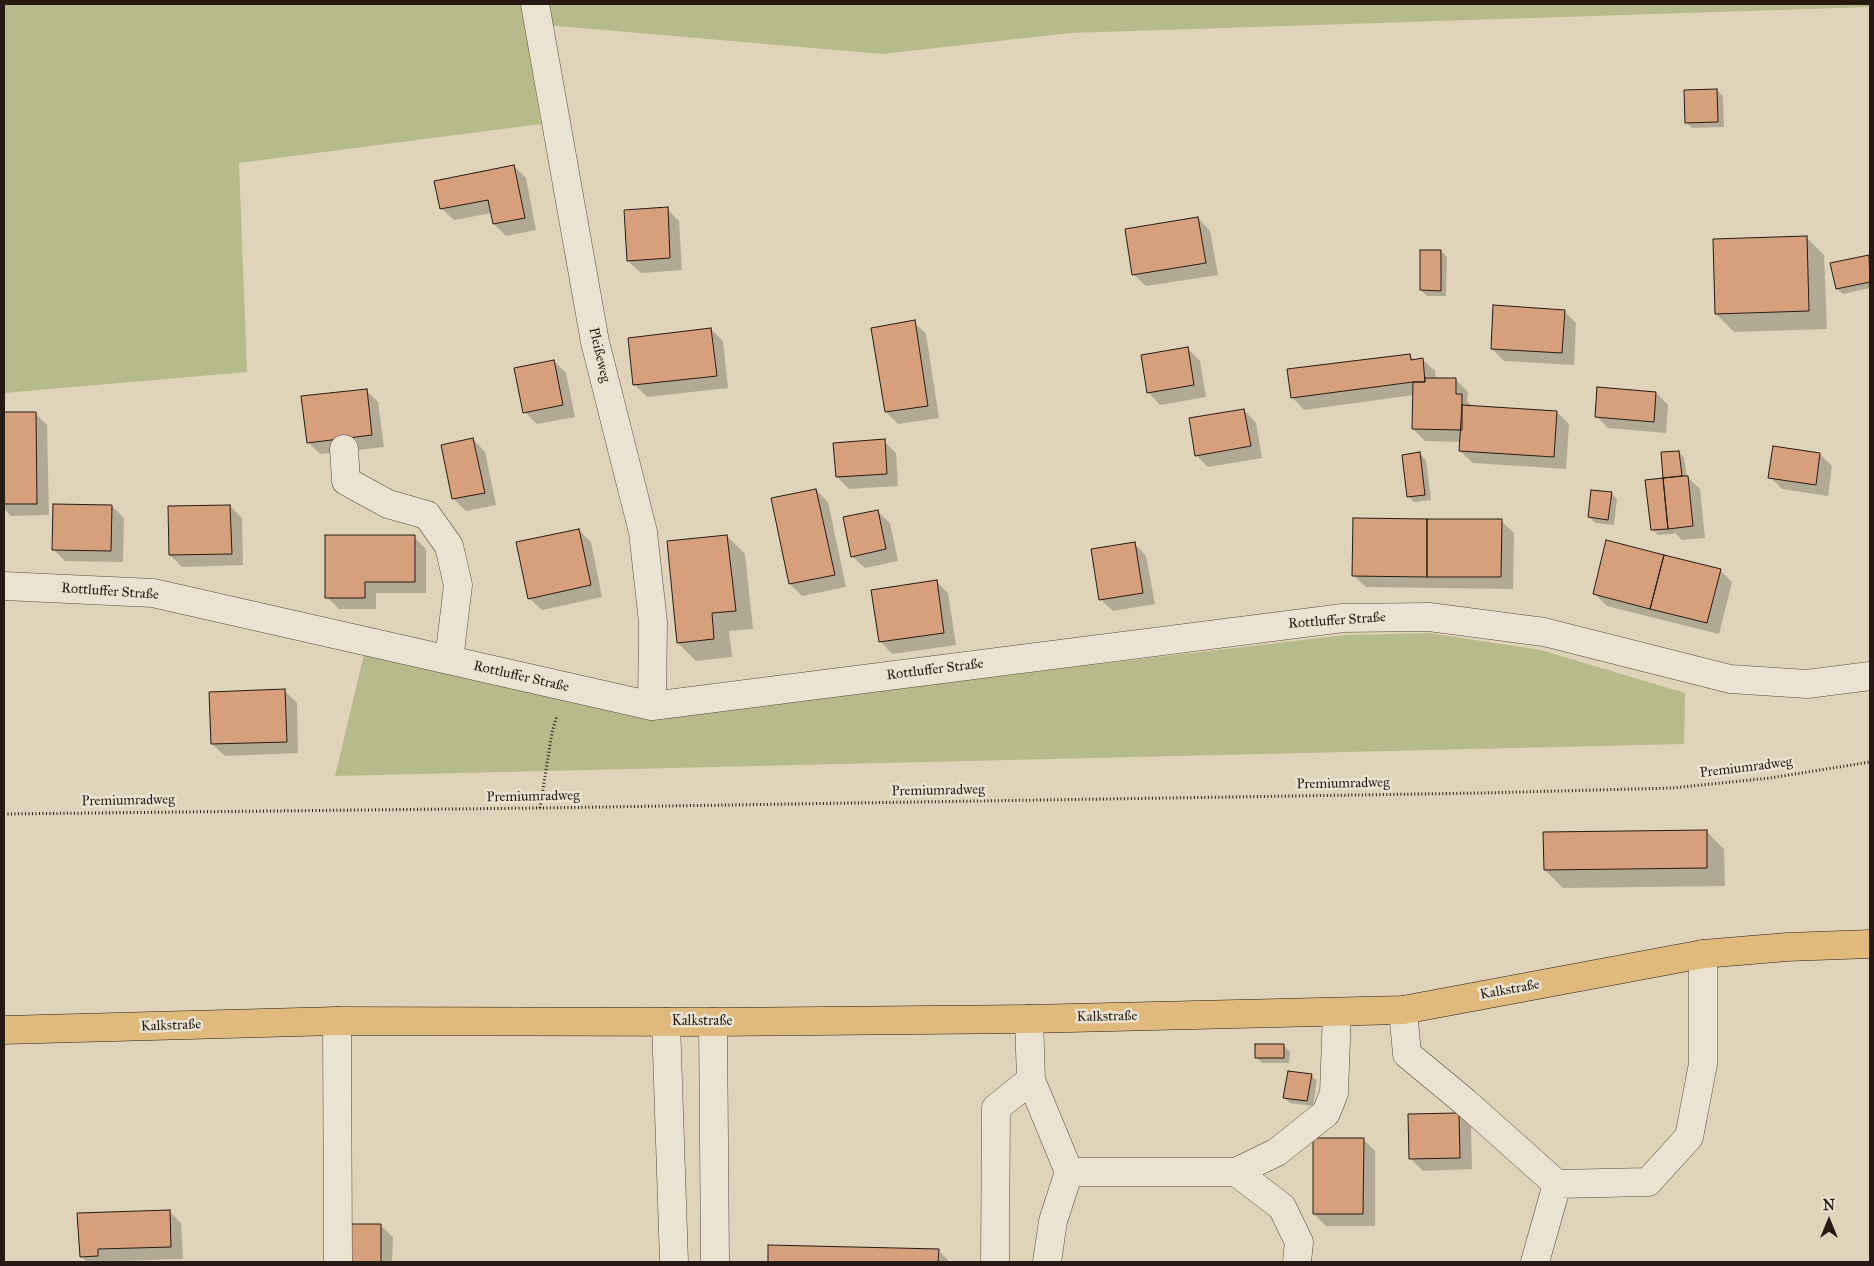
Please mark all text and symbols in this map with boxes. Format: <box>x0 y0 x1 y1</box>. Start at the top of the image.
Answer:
street label: Pleißeweg <box>585 326 613 384</box>
street label: Rottluffer Straße <box>61 580 159 604</box>
street label: Rottluffer Straße <box>1288 609 1386 633</box>
street label: Rottluffer Straße <box>885 656 985 684</box>
street label: Rottluffer Straße <box>472 658 570 696</box>
street label: Premiumradweg <box>1699 754 1793 782</box>
street label: Premiumradweg <box>1296 775 1390 793</box>
street label: Premiumradweg <box>891 782 985 800</box>
street label: Premiumradweg <box>486 788 580 806</box>
street label: Premiumradweg <box>81 792 175 810</box>
street label: Kalkstraße <box>1479 976 1541 1004</box>
street label: Kalkstraße <box>1077 1008 1137 1026</box>
street label: Kalkstraße <box>672 1014 732 1030</box>
street label: Kalkstraße <box>141 1017 201 1035</box>
north arrow <box>1804 1196 1854 1246</box>
text: N <box>1823 1197 1835 1214</box>

